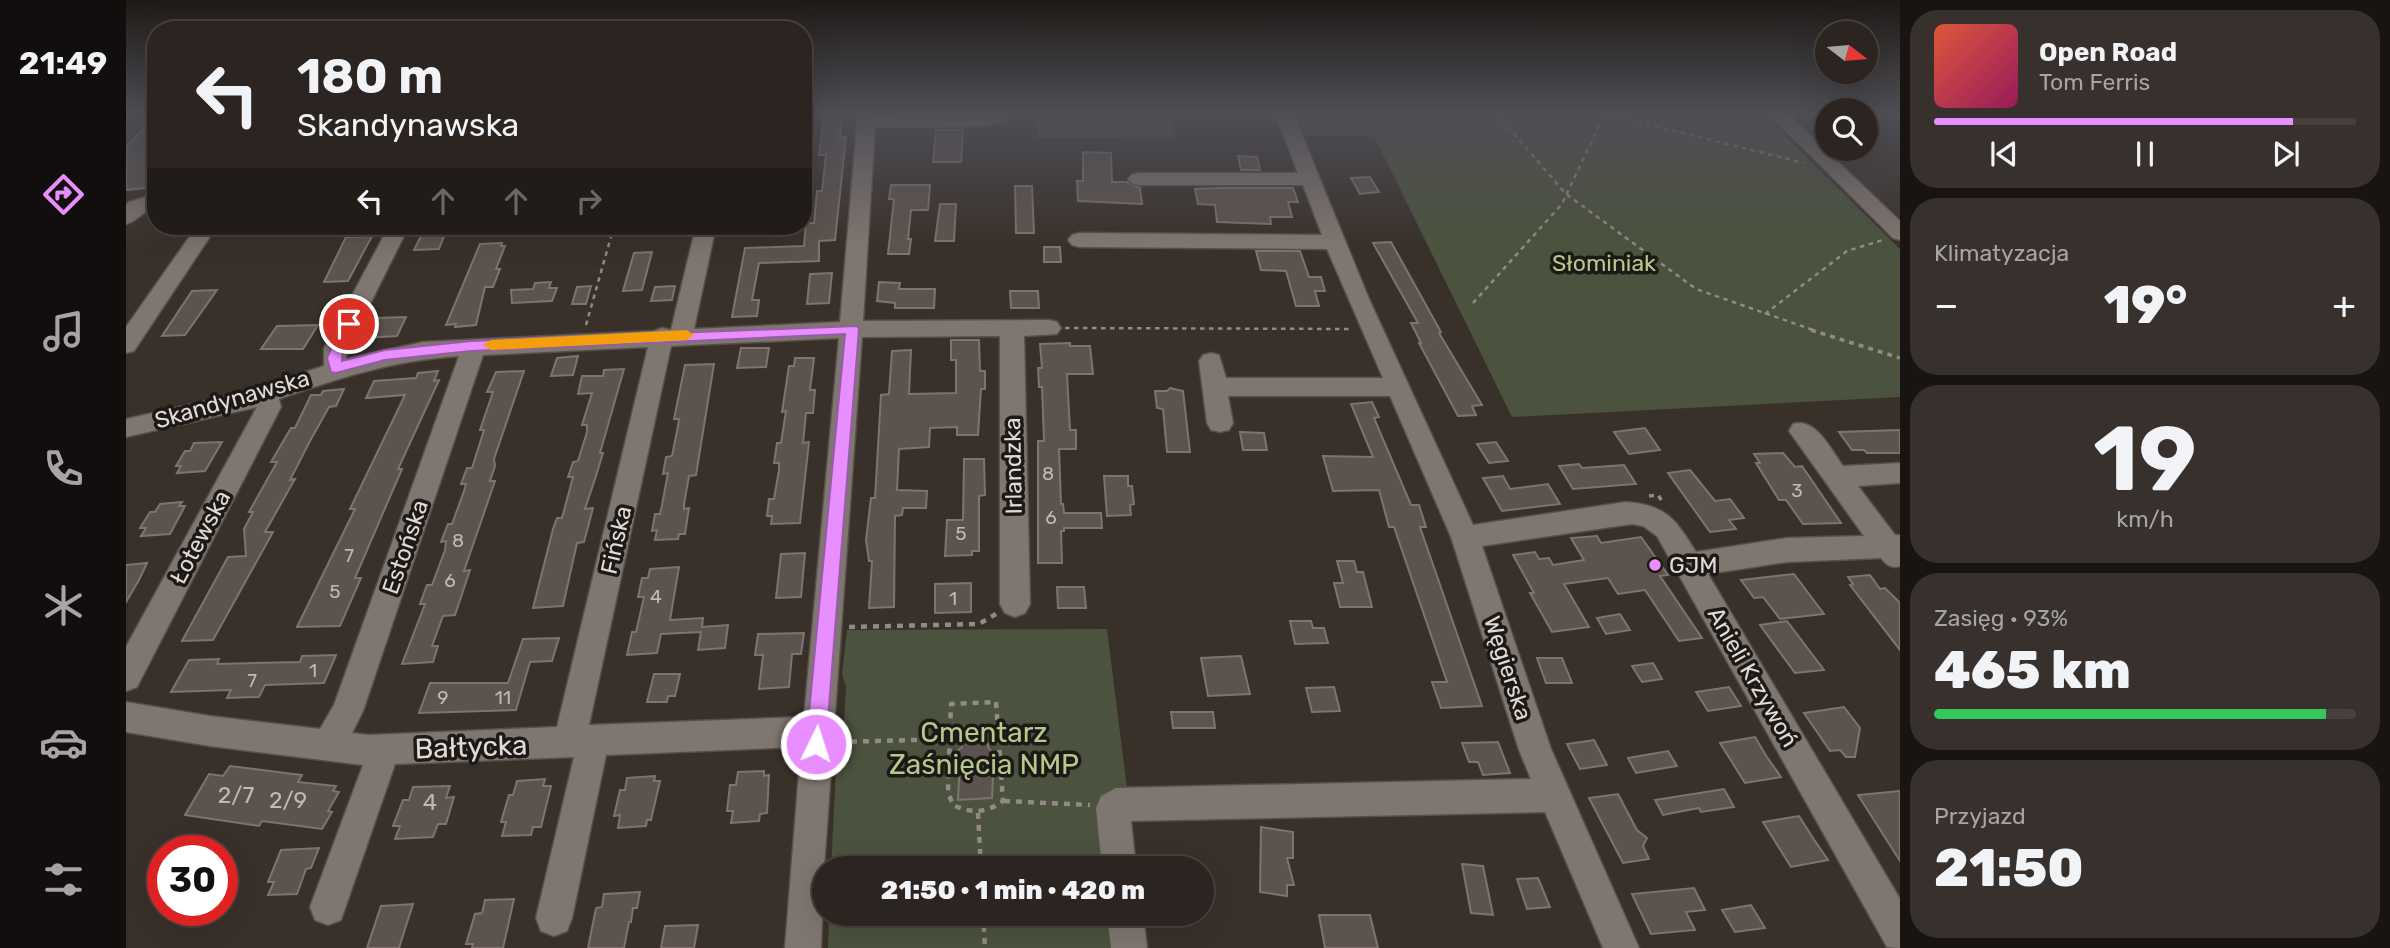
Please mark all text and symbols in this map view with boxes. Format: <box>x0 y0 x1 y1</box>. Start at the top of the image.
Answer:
north arrow <box>1815 21 1878 84</box>
map controls <box>1815 21 1878 161</box>
text: Open Road <box>2039 37 2177 68</box>
text: 21:49 <box>19 44 107 82</box>
text: 180 m <box>297 47 443 105</box>
icon: left <box>182 49 273 140</box>
text: Tom Ferris <box>2039 68 2150 96</box>
button: search <box>1815 98 1878 161</box>
text: Skandynawska <box>297 106 519 144</box>
icon: previous <box>1985 135 2023 173</box>
icon: pause <box>2126 135 2164 173</box>
icon: next <box>2267 135 2305 173</box>
icon: directions <box>39 170 88 219</box>
icon: left <box>351 182 389 220</box>
icon: ahead <box>424 182 462 220</box>
icon: ahead <box>497 182 535 220</box>
icon: right <box>570 182 608 220</box>
text: Klimatyzacja <box>1934 239 2069 267</box>
park label: Słominiak <box>1552 249 1656 277</box>
text: 19° <box>2104 274 2187 336</box>
text: − <box>1934 282 1959 328</box>
text: + <box>2332 282 2356 328</box>
pin <box>319 294 379 354</box>
icon: arrive <box>330 305 368 343</box>
icon: music <box>39 307 88 356</box>
street label: Skandynawska <box>151 364 313 434</box>
text: 19 <box>2093 405 2197 513</box>
street label: Irlandzka <box>998 417 1028 515</box>
icon: phone <box>39 444 88 493</box>
house number: 8 <box>1042 462 1054 485</box>
house number: 3 <box>1791 479 1803 502</box>
street label: Łotewska <box>164 486 236 588</box>
street label: Estońska <box>376 496 434 598</box>
street label: Fińska <box>595 503 637 577</box>
text: km/h <box>2116 505 2174 533</box>
house number: 6 <box>1045 506 1057 529</box>
house number: 5 <box>955 522 967 545</box>
house number: 8 <box>452 529 464 552</box>
house number: 7 <box>344 544 354 567</box>
place label: GJM <box>1669 551 1718 579</box>
marker: GJM <box>1647 557 1663 573</box>
house number: 6 <box>444 569 456 592</box>
house number: 5 <box>329 580 341 603</box>
icon: climate <box>39 581 88 630</box>
house number: 4 <box>650 585 662 608</box>
house number: 1 <box>949 587 957 610</box>
street label: Anieli Krzywoń <box>1702 602 1804 752</box>
text: Zasięg · 93% <box>1934 604 2068 632</box>
street label: Węgierska <box>1478 612 1538 724</box>
text: 465 km <box>1934 639 2131 701</box>
house number: 1 <box>309 659 317 682</box>
house number: 7 <box>247 669 257 692</box>
house number: 9 <box>437 686 449 709</box>
house number: 11 <box>495 686 511 709</box>
position arrow <box>779 707 853 781</box>
park label: Cmentarz Zaśnięcia NMP <box>889 716 1079 781</box>
icon: car <box>39 718 88 767</box>
street label: Bałtycka <box>414 729 528 765</box>
house number: 2/7 <box>218 781 254 809</box>
house number: 2/9 <box>269 786 307 814</box>
house number: 4 <box>423 788 437 816</box>
text: Przyjazd <box>1934 802 2026 830</box>
speed limit sign: 30 <box>147 835 238 926</box>
text: 21:50 <box>1934 837 2084 899</box>
icon: filters <box>39 855 88 904</box>
text: 21:50 · 1 min · 420 m <box>881 875 1145 906</box>

